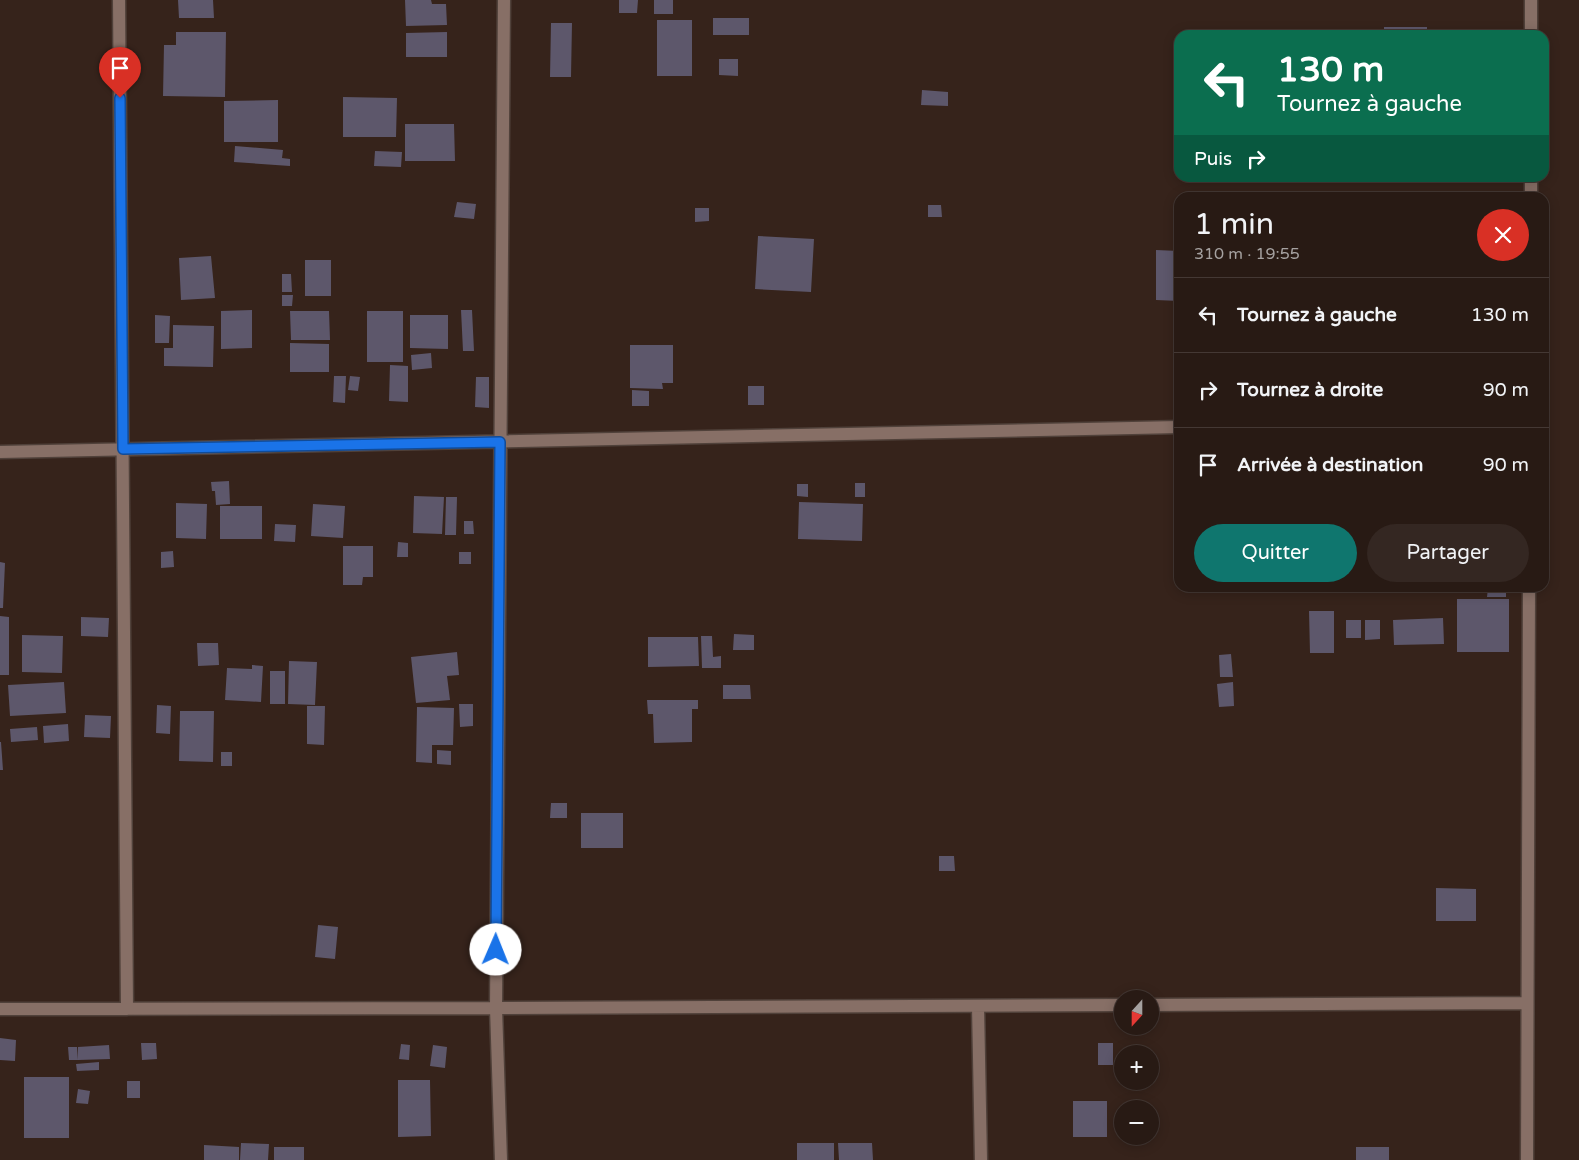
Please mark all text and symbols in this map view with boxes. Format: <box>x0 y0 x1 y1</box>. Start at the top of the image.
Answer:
pin <box>99 47 141 98</box>
text: 130 m <box>1277 49 1384 91</box>
icon: left <box>1194 50 1259 115</box>
icon: arrive <box>106 54 134 82</box>
text: Tournez à gauche <box>1277 91 1462 117</box>
icon: right <box>1242 145 1270 173</box>
text: Puis <box>1194 148 1232 170</box>
text: 1 min <box>1194 206 1274 243</box>
button: close <box>1477 209 1529 261</box>
text: 310 m · 19:55 <box>1194 244 1300 264</box>
icon: left <box>1194 301 1222 329</box>
text: Tournez à gauche <box>1237 304 1397 326</box>
text: 130 m <box>1471 304 1529 326</box>
icon: right <box>1194 376 1222 404</box>
text: Tournez à droite <box>1237 379 1383 401</box>
text: 90 m <box>1483 379 1529 401</box>
icon: arrive <box>1194 451 1222 479</box>
text: Arrivée à destination <box>1237 454 1423 476</box>
text: 90 m <box>1483 454 1529 476</box>
button: Quitter <box>1194 524 1357 582</box>
button: Partager <box>1367 524 1529 582</box>
position arrow <box>469 923 521 975</box>
north arrow <box>1114 990 1159 1035</box>
map controls <box>1114 990 1159 1145</box>
button: + <box>1114 1045 1159 1090</box>
button: − <box>1114 1100 1159 1145</box>

